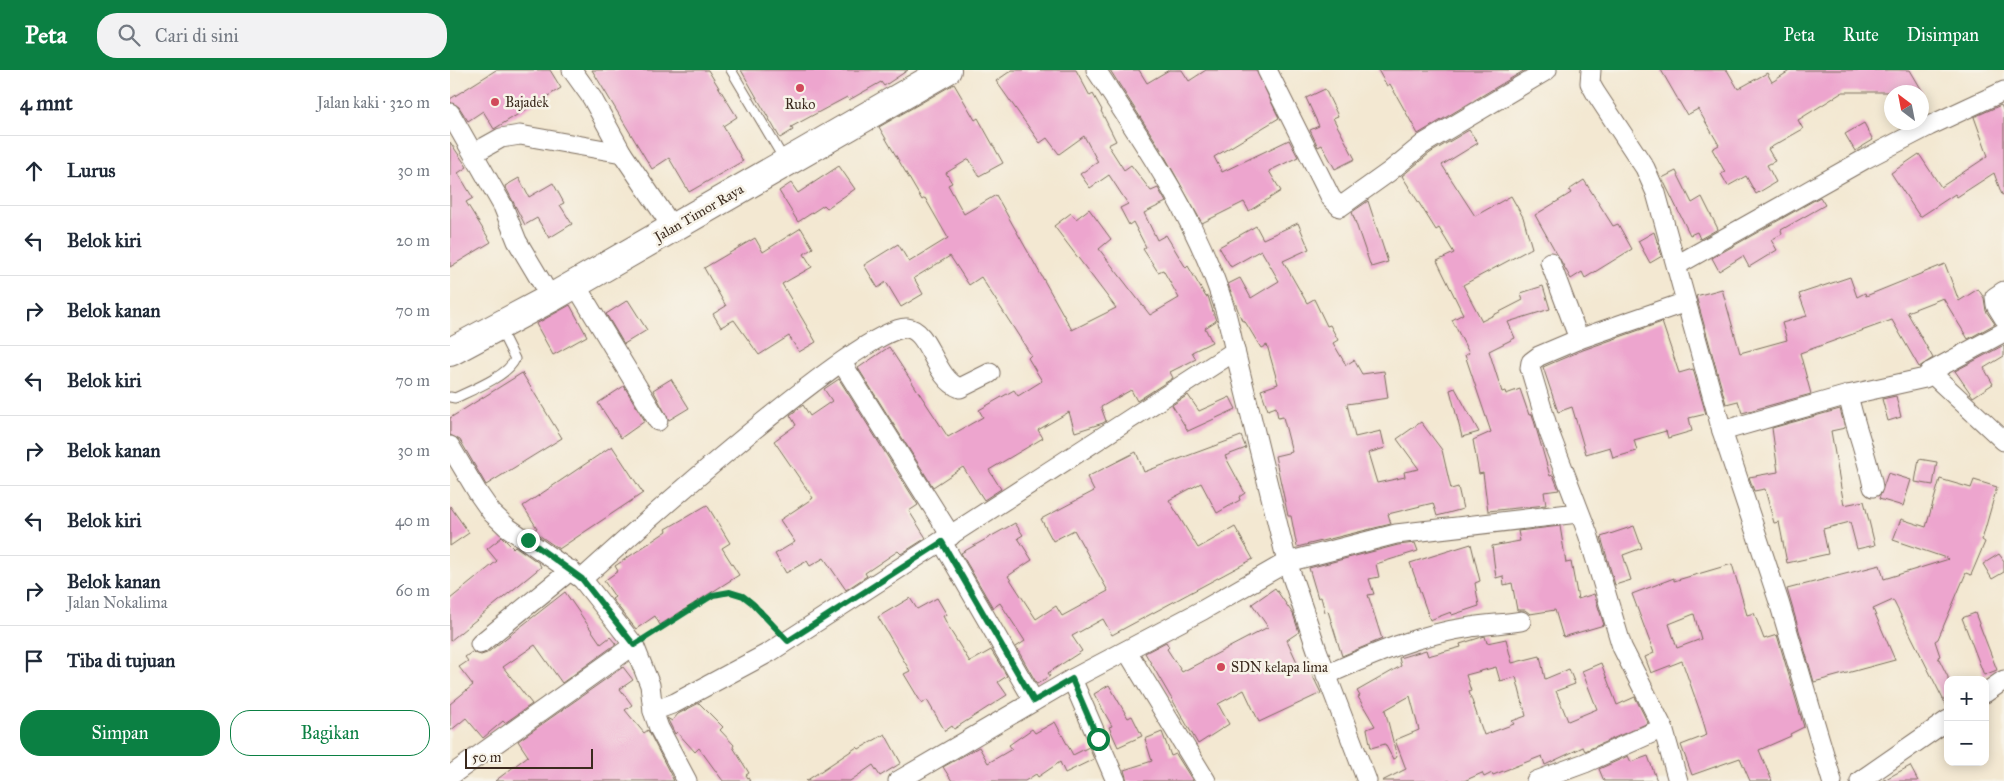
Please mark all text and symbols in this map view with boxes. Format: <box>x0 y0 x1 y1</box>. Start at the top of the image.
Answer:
search box <box>97 13 447 58</box>
text: Peta <box>25 20 67 50</box>
icon: search <box>115 21 143 49</box>
text: Cari di sini <box>155 24 239 47</box>
text: Peta <box>1784 24 1815 46</box>
text: Rute <box>1843 24 1879 46</box>
text: Disimpan <box>1907 24 1979 46</box>
marker: Ruko <box>794 82 806 94</box>
north arrow <box>1884 85 1929 130</box>
text: 4 mnt <box>20 90 73 116</box>
text: Jalan kaki · 320 m <box>317 93 430 112</box>
place label: Bajadek <box>505 94 549 111</box>
marker: Bajadek <box>489 96 501 108</box>
place label: Ruko <box>785 96 815 113</box>
icon: ahead <box>20 157 48 185</box>
text: Lurus <box>67 159 115 182</box>
text: 30 m <box>397 161 430 180</box>
street label: Jalan Timor Raya <box>650 181 747 247</box>
icon: left <box>20 227 48 255</box>
text: Belok kiri <box>67 229 141 252</box>
text: 20 m <box>396 231 430 250</box>
icon: right <box>20 297 48 325</box>
text: Belok kanan <box>67 299 161 322</box>
text: 70 m <box>395 301 430 320</box>
icon: left <box>20 367 48 395</box>
text: Belok kiri <box>67 369 141 392</box>
text: 70 m <box>395 371 430 390</box>
icon: right <box>20 437 48 465</box>
text: Belok kanan <box>67 439 161 462</box>
text: 30 m <box>397 441 430 460</box>
icon: left <box>20 507 48 535</box>
text: Belok kiri <box>67 509 141 532</box>
text: 40 m <box>395 511 430 530</box>
route end <box>517 529 540 552</box>
text: Belok kanan <box>67 570 161 593</box>
icon: right <box>20 577 48 605</box>
text: 60 m <box>396 581 430 600</box>
text: Jalan Nokalima <box>67 593 168 612</box>
icon: arrive <box>20 647 48 675</box>
text: Tiba di tujuan <box>67 649 175 672</box>
place label: SDN kelapa lima <box>1231 659 1328 676</box>
marker: SDN kelapa lima <box>1215 661 1227 673</box>
map controls <box>1944 676 1989 766</box>
button: + <box>1944 676 1989 721</box>
button: Simpan <box>20 710 220 756</box>
button: Bagikan <box>230 710 430 756</box>
button: − <box>1944 721 1989 766</box>
route start <box>1087 728 1110 751</box>
scale bar <box>465 746 592 769</box>
text: 50 m <box>472 749 501 766</box>

